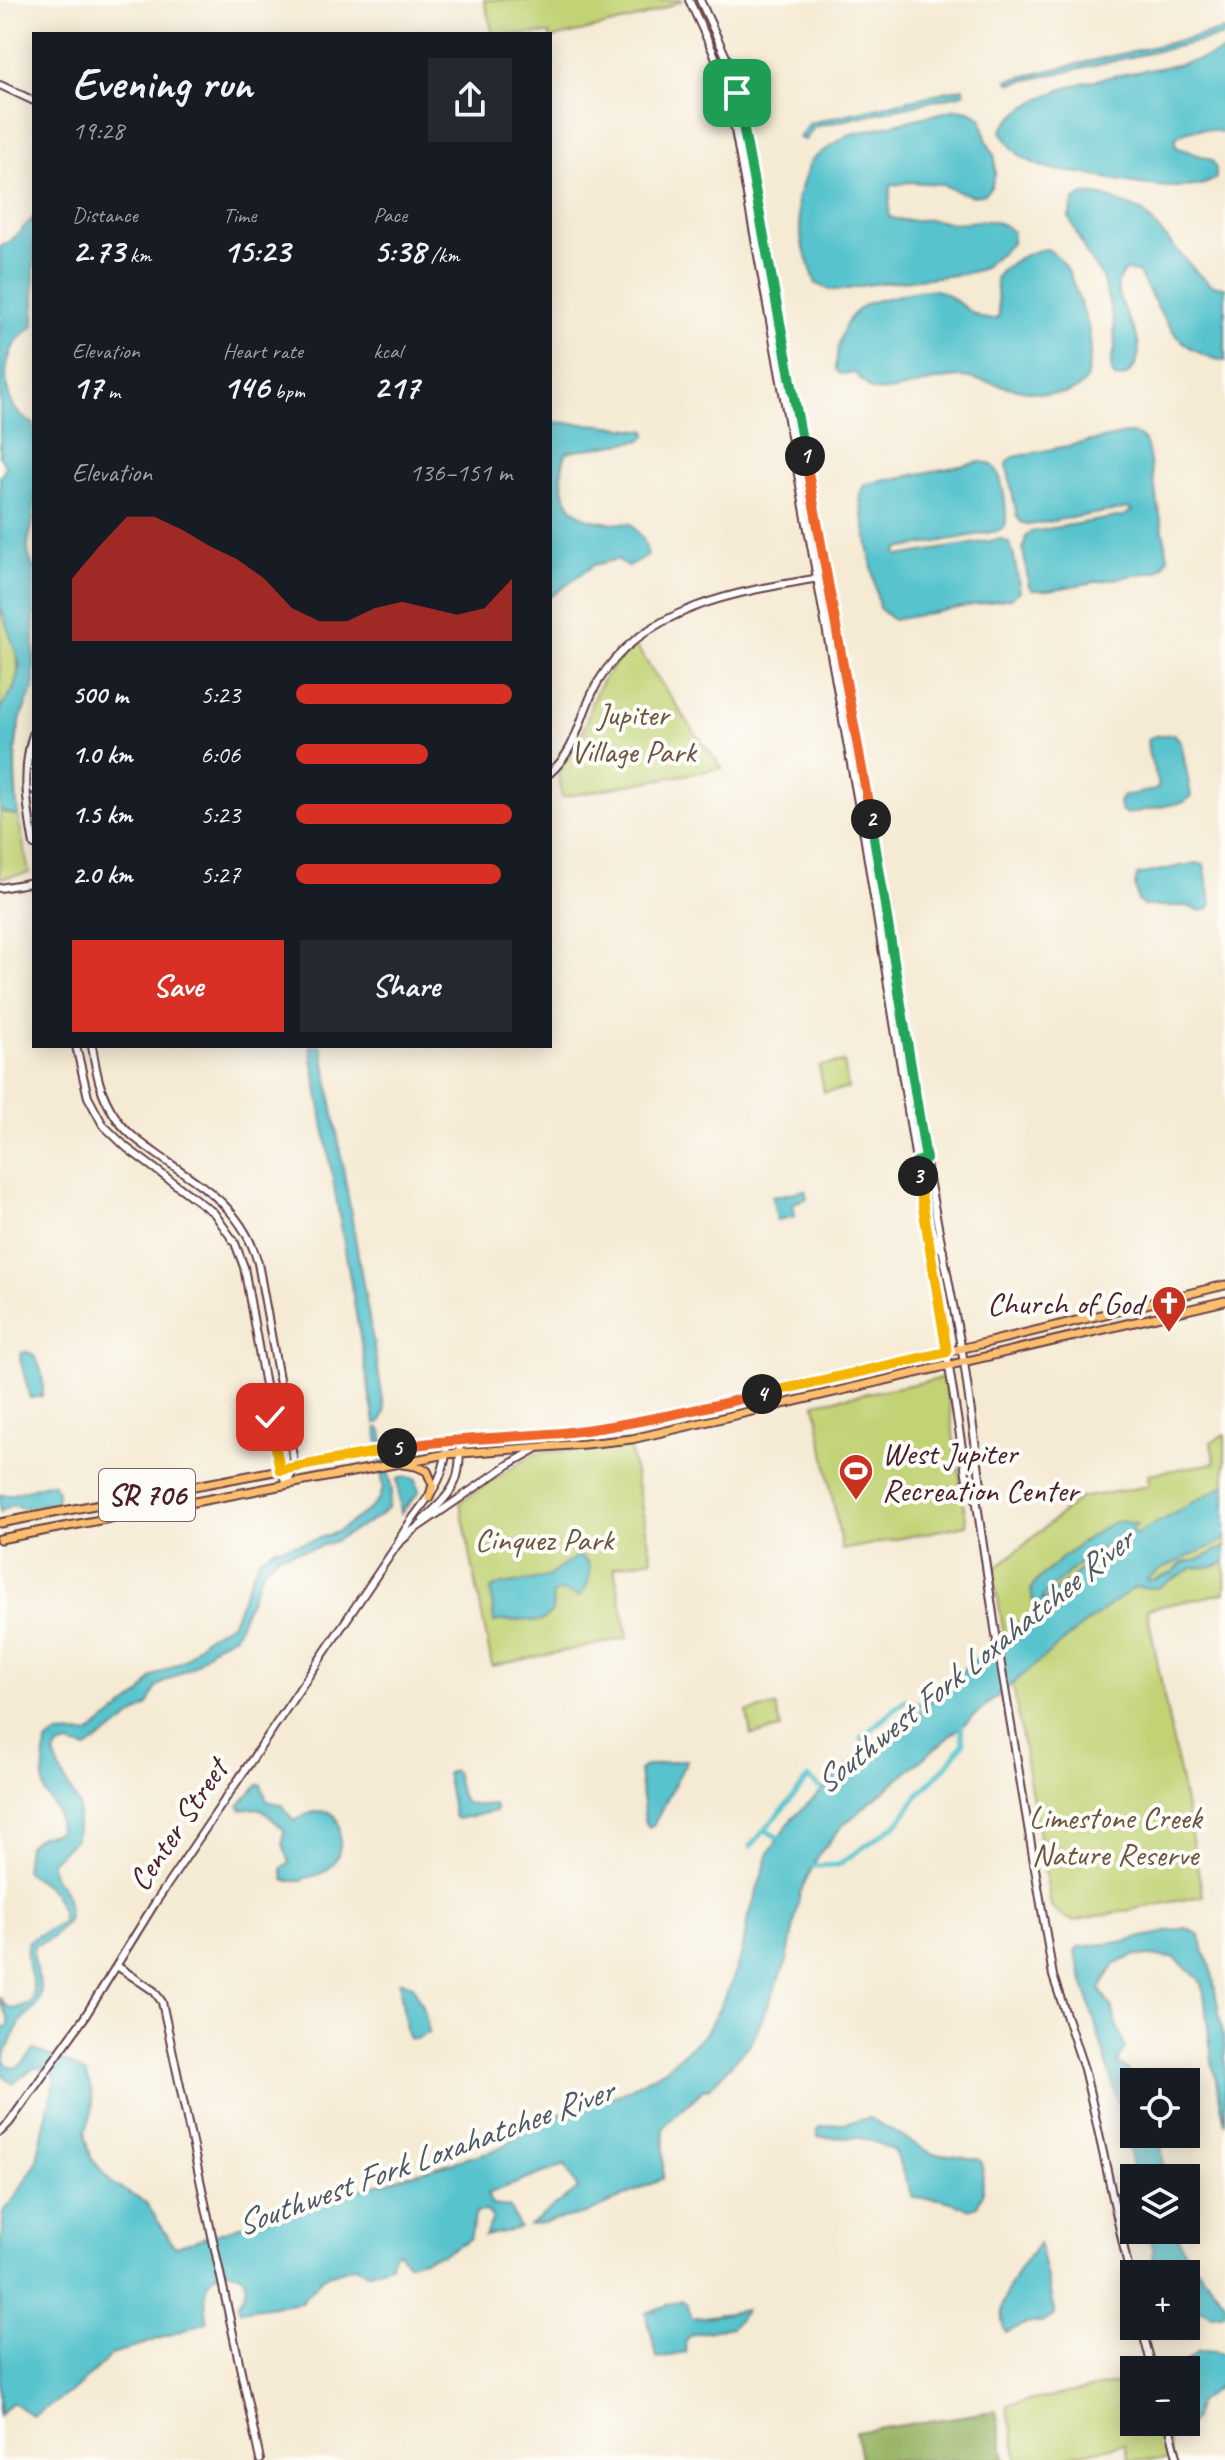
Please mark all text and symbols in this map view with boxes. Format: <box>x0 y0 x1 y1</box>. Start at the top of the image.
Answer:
text: Evening run <box>72 56 252 111</box>
button: share <box>428 58 512 142</box>
pin <box>703 59 771 127</box>
icon: arrive <box>715 71 759 115</box>
text: 19:28 <box>72 114 124 147</box>
text: Distance <box>72 201 138 229</box>
text: Time <box>223 201 256 229</box>
text: Pace <box>373 201 407 229</box>
text: 2.73 <box>72 229 125 272</box>
text: 15:23 <box>223 229 290 272</box>
text: 5:38 <box>373 229 425 272</box>
text: km <box>125 241 151 269</box>
text: /km <box>425 241 460 269</box>
text: Elevation <box>72 337 140 365</box>
text: Heart rate <box>223 337 303 365</box>
text: kcal <box>373 337 402 365</box>
text: 17 <box>72 365 102 408</box>
text: 146 <box>223 365 269 408</box>
text: 217 <box>373 365 419 408</box>
text: m <box>102 377 120 405</box>
text: bpm <box>269 377 305 405</box>
pin: 1 <box>785 436 825 476</box>
text: 1 <box>800 442 810 470</box>
text: Elevation <box>72 456 152 489</box>
text: 136–151 m <box>409 456 512 489</box>
text: 500 m <box>72 678 128 711</box>
text: 5:23 <box>200 678 240 711</box>
park label: Jupiter Village Park <box>570 694 698 772</box>
text: 1.0 km <box>72 738 132 771</box>
text: 6:06 <box>200 738 240 771</box>
text: 1.5 km <box>72 798 132 831</box>
text: 5:23 <box>200 798 240 831</box>
pin: 2 <box>851 799 891 839</box>
text: 2 <box>866 805 876 833</box>
text: 2.0 km <box>72 858 132 891</box>
text: 5:27 <box>200 858 240 891</box>
button: Save <box>72 940 284 1032</box>
button: Share <box>300 940 512 1032</box>
pin: 3 <box>898 1156 938 1196</box>
text: 3 <box>913 1162 923 1190</box>
place label: Church of God <box>987 1283 1147 1324</box>
church icon: Church of God <box>1150 1284 1188 1334</box>
pin: 4 <box>742 1374 782 1414</box>
text: 4 <box>757 1380 767 1408</box>
pin <box>236 1383 304 1451</box>
icon: check <box>248 1395 292 1439</box>
pin: 5 <box>377 1428 417 1468</box>
place label: West Jupiter Recreation Center <box>882 1433 1082 1511</box>
text: 5 <box>392 1434 402 1462</box>
sports icon: West Jupiter Recreation Center <box>837 1452 875 1502</box>
road number: SR 706 <box>99 1469 195 1521</box>
water label: Southwest Fork Loxahatchee River <box>805 1516 1145 1803</box>
park label: Cinquez Park <box>475 1519 616 1560</box>
street label: Center Street <box>119 1748 239 1899</box>
park label: Limestone Creek Nature Reserve <box>1029 1797 1204 1875</box>
water label: Southwest Fork Loxahatchee River <box>230 2067 623 2245</box>
map controls <box>1120 2068 1200 2436</box>
button: locate <box>1120 2068 1200 2148</box>
button: layers <box>1120 2164 1200 2244</box>
button: + <box>1120 2260 1200 2340</box>
button: − <box>1120 2356 1200 2436</box>

